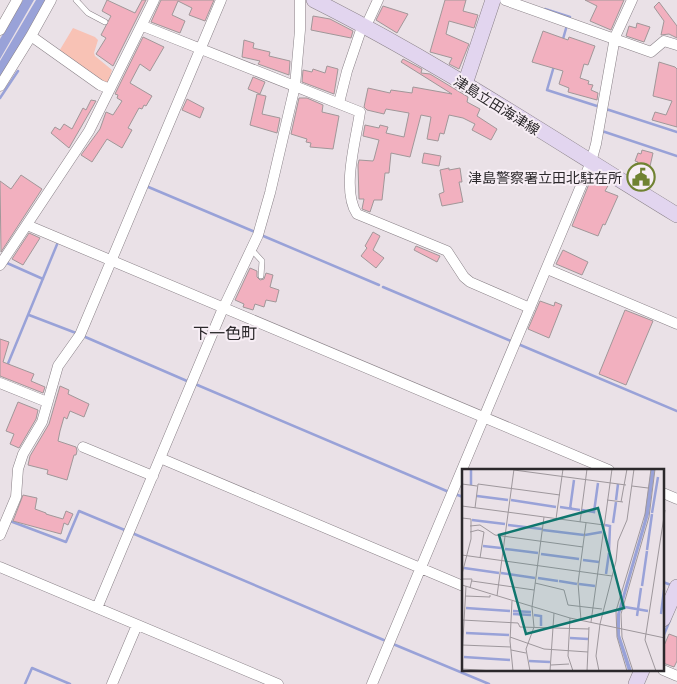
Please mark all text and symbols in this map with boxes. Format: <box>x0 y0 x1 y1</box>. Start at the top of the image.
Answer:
street label: 津島立田海津線 <box>451 72 543 138</box>
public building icon: 津島警察署立田北駐在所 <box>626 162 656 192</box>
place label: 津島警察署立田北駐在所 <box>468 169 622 186</box>
district label: 下一色町 <box>193 323 257 342</box>
inset map <box>462 469 664 672</box>

